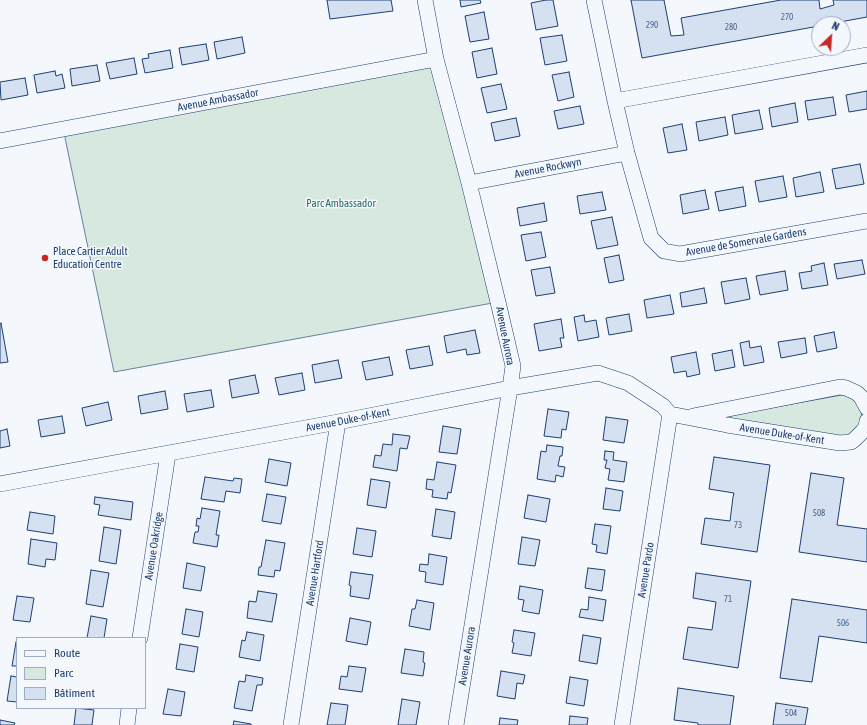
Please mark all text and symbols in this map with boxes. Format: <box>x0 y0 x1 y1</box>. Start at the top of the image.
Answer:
house number: 270 <box>781 12 793 22</box>
north arrow <box>811 16 851 56</box>
text: N <box>830 19 841 33</box>
house number: 290 <box>646 20 658 30</box>
house number: 280 <box>725 22 737 32</box>
street label: Avenue Ambassador <box>176 86 260 114</box>
street label: Avenue Rockwyn <box>513 155 583 181</box>
park label: Parc Ambassador <box>306 197 376 211</box>
street label: Avenue de Somervale Gardens <box>685 225 807 259</box>
place label: Place Cartier Adult Education Centre <box>53 245 128 271</box>
marker: Place Cartier Adult Education Centre <box>40 253 50 263</box>
street label: Avenue Aurora <box>493 306 517 366</box>
street label: Avenue Duke-of-Kent <box>305 405 391 435</box>
street label: Avenue Duke-of-Kent <box>739 421 825 447</box>
house number: 508 <box>813 508 825 518</box>
street label: Avenue Oakridge <box>142 511 166 581</box>
house number: 73 <box>734 520 742 530</box>
street label: Avenue Hartford <box>303 539 327 607</box>
street label: Avenue Pardo <box>635 541 657 599</box>
house number: 71 <box>724 594 732 604</box>
house number: 506 <box>837 618 849 628</box>
street label: Avenue Aurora <box>456 626 478 686</box>
legend <box>16 637 146 709</box>
text: Route <box>54 646 80 660</box>
text: Parc <box>54 666 73 680</box>
text: Bâtiment <box>54 686 95 700</box>
house number: 504 <box>785 708 797 718</box>

